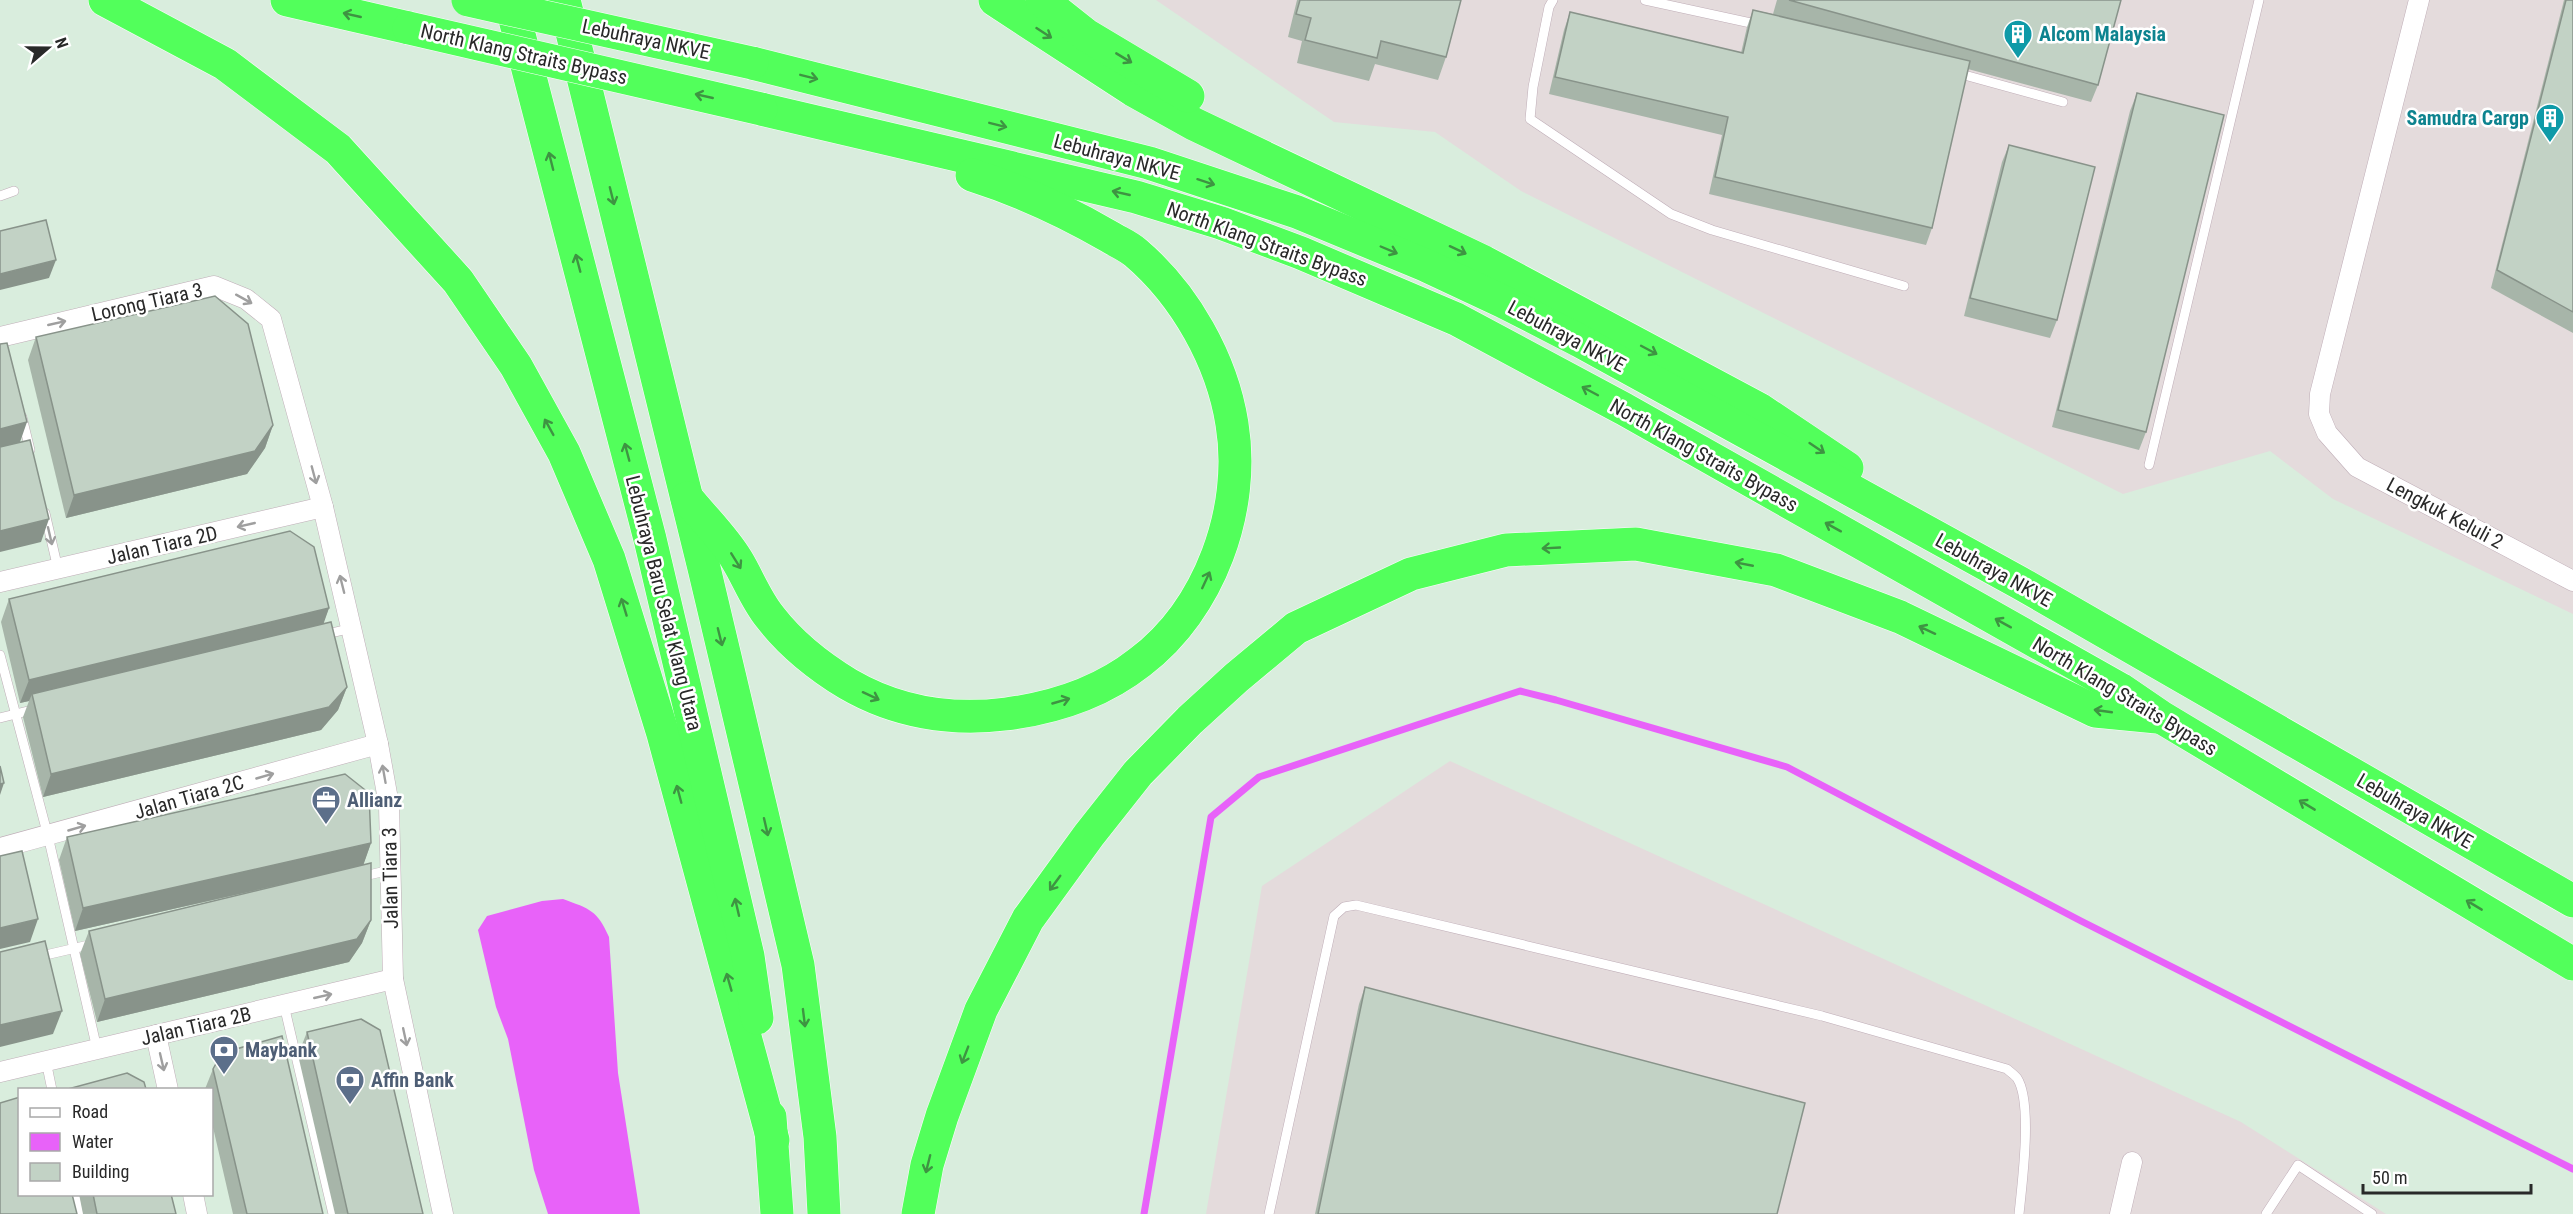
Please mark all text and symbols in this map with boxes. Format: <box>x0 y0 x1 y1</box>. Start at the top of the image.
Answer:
one-way arrow <box>343 9 363 20</box>
street label: Lebuhraya NKVE <box>580 14 712 64</box>
north arrow <box>18 18 78 78</box>
building icon: Alcom Malaysia <box>2002 18 2034 60</box>
street label: North Klang Straits Bypass <box>418 19 630 89</box>
place label: Alcom Malaysia <box>2039 22 2166 46</box>
one-way arrow <box>1035 27 1052 39</box>
text: N <box>51 35 72 51</box>
one-way arrow <box>1115 52 1132 64</box>
one-way arrow <box>799 72 818 84</box>
one-way arrow <box>695 90 714 101</box>
building icon: Samudra Cargp <box>2534 102 2566 144</box>
place label: Samudra Cargp <box>2407 106 2529 130</box>
one-way arrow <box>988 120 1007 131</box>
street label: Lebuhraya NKVE <box>1051 129 1183 185</box>
one-way arrow <box>545 152 557 171</box>
one-way arrow <box>1196 177 1215 188</box>
one-way arrow <box>607 186 619 205</box>
one-way arrow <box>1112 187 1131 199</box>
street label: North Klang Straits Bypass <box>1164 197 1370 291</box>
one-way arrow <box>1448 244 1466 256</box>
one-way arrow <box>1379 245 1398 256</box>
one-way arrow <box>571 254 583 273</box>
street label: Lorong Tiara 3 <box>89 278 205 326</box>
one-way arrow <box>235 294 253 305</box>
street label: Lebuhraya NKVE <box>1504 295 1630 377</box>
one-way arrow <box>47 317 66 328</box>
one-way arrow <box>1640 344 1657 356</box>
one-way arrow <box>1582 385 1599 397</box>
street label: North Klang Straits Bypass <box>1606 393 1802 517</box>
one-way arrow <box>543 419 555 436</box>
one-way arrow <box>621 442 633 461</box>
one-way arrow <box>1809 442 1825 454</box>
one-way arrow <box>309 465 320 484</box>
street label: Lengkuk Keluli 2 <box>2383 472 2508 554</box>
street label: Lebuhraya Baru Selat Klang Utara <box>621 473 707 733</box>
one-way arrow <box>236 520 255 532</box>
street label: Jalan Tiara 2D <box>104 521 220 569</box>
one-way arrow <box>1825 521 1842 533</box>
one-way arrow <box>45 526 56 545</box>
street label: Lebuhraya NKVE <box>1931 528 2057 612</box>
one-way arrow <box>1541 543 1561 554</box>
one-way arrow <box>730 552 743 569</box>
one-way arrow <box>1734 558 1754 569</box>
one-way arrow <box>1200 571 1212 589</box>
one-way arrow <box>335 575 347 594</box>
one-way arrow <box>618 598 629 617</box>
one-way arrow <box>1995 617 2012 629</box>
one-way arrow <box>1918 623 1936 635</box>
one-way arrow <box>715 627 727 646</box>
street label: North Klang Straits Bypass <box>2028 631 2222 761</box>
one-way arrow <box>862 690 880 702</box>
one-way arrow <box>1051 695 1070 706</box>
one-way arrow <box>2094 706 2114 717</box>
one-way arrow <box>378 765 389 785</box>
street label: Lebuhraya NKVE <box>2353 768 2477 854</box>
street label: Jalan Tiara 2C <box>131 770 247 824</box>
one-way arrow <box>255 770 274 781</box>
office icon: Allianz <box>310 784 342 826</box>
one-way arrow <box>672 785 684 804</box>
place label: Allianz <box>347 788 402 812</box>
one-way arrow <box>2299 798 2316 810</box>
one-way arrow <box>760 817 772 836</box>
one-way arrow <box>67 822 86 834</box>
street label: Jalan Tiara 3 <box>377 827 403 929</box>
one-way arrow <box>1048 874 1061 890</box>
one-way arrow <box>730 897 742 916</box>
one-way arrow <box>2466 899 2483 911</box>
one-way arrow <box>723 973 734 992</box>
one-way arrow <box>313 989 332 1001</box>
street label: Jalan Tiara 2B <box>138 1002 254 1050</box>
one-way arrow <box>799 1007 810 1027</box>
one-way arrow <box>400 1026 411 1046</box>
bank icon: Maybank <box>208 1034 240 1076</box>
place label: Maybank <box>245 1038 318 1062</box>
one-way arrow <box>958 1045 969 1064</box>
one-way arrow <box>157 1052 168 1072</box>
bank icon: Affin Bank <box>334 1064 366 1106</box>
place label: Affin Bank <box>371 1068 454 1092</box>
legend <box>18 1088 213 1196</box>
text: Road <box>72 1101 108 1122</box>
text: Water <box>72 1131 114 1152</box>
one-way arrow <box>921 1154 933 1173</box>
scale bar <box>2363 1157 2531 1195</box>
text: Building <box>72 1161 129 1182</box>
text: 50 m <box>2372 1167 2407 1188</box>

